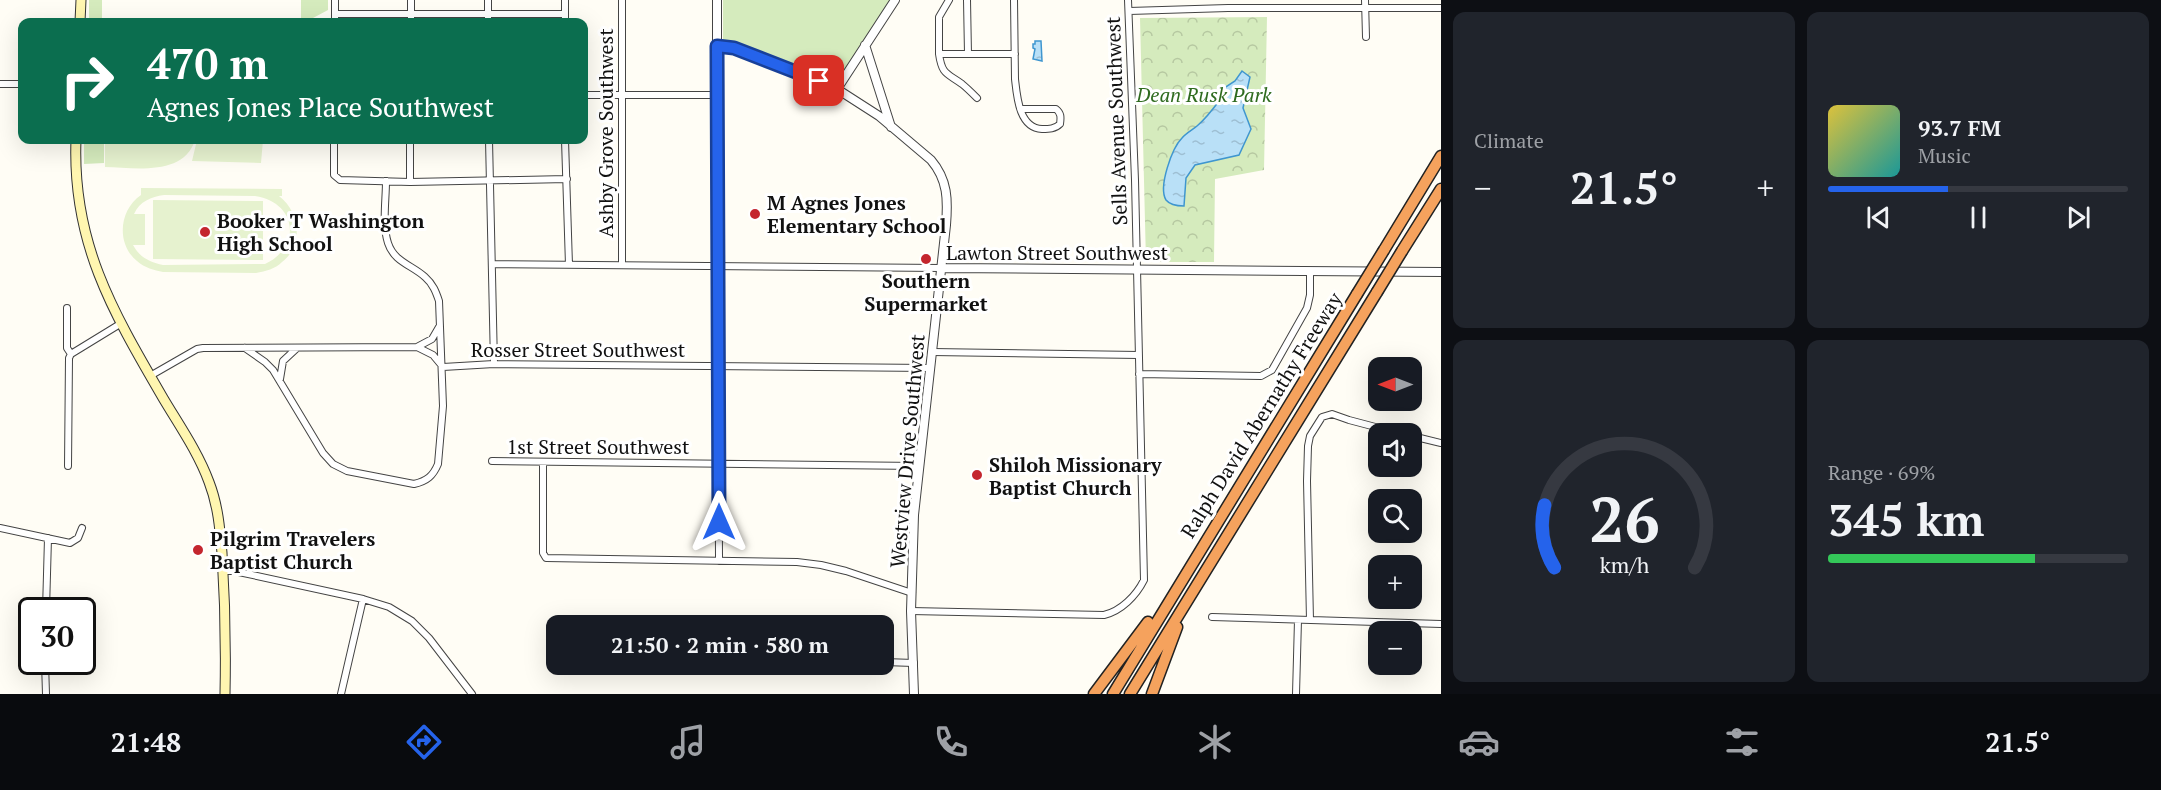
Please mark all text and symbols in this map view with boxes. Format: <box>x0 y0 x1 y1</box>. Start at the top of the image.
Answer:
street label: Sells Avenue Southwest <box>1099 15 1133 226</box>
street label: Ashby Grove Southwest <box>592 28 619 238</box>
text: 470 m <box>147 35 268 91</box>
icon: right <box>48 42 126 120</box>
pin <box>793 55 844 106</box>
icon: arrive <box>802 64 835 97</box>
park label: Dean Rusk Park <box>1135 81 1272 108</box>
text: Agnes Jones Place Southwest <box>147 89 494 125</box>
text: 93.7 FM <box>1918 113 2001 142</box>
text: Climate <box>1474 127 1544 154</box>
text: Music <box>1918 142 1971 169</box>
text: 21.5° <box>1570 157 1678 217</box>
text: − <box>1474 166 1492 209</box>
text: + <box>1756 166 1774 209</box>
place label: M Agnes Jones Elementary School <box>767 189 947 239</box>
icon: previous <box>1862 201 1895 234</box>
icon: pause <box>1962 201 1995 234</box>
icon: next <box>2062 201 2095 234</box>
place label: Booker T Washington High School <box>217 207 424 257</box>
marker: M Agnes Jones Elementary School <box>748 207 762 221</box>
marker: Booker T Washington High School <box>198 225 212 239</box>
street label: Lawton Street Southwest <box>946 239 1169 266</box>
marker: Southern Supermarket <box>919 252 933 266</box>
place label: Southern Supermarket <box>864 267 988 317</box>
street label: Ralph David Abernathy Freeway <box>1174 286 1348 543</box>
street label: Westview Drive Southwest <box>883 332 931 569</box>
street label: Rosser Street Southwest <box>471 336 686 363</box>
north arrow <box>1368 357 1422 411</box>
map controls <box>1368 357 1422 675</box>
button: sound <box>1368 423 1422 477</box>
street label: 1st Street Southwest <box>507 433 690 460</box>
place label: Shiloh Missionary Baptist Church <box>989 451 1162 501</box>
text: Range · 69% <box>1828 459 1935 486</box>
marker: Shiloh Missionary Baptist Church <box>970 468 984 482</box>
text: 26 <box>1589 477 1659 560</box>
button: search <box>1368 489 1422 543</box>
text: 345 km <box>1828 489 1984 549</box>
position arrow <box>687 490 751 554</box>
place label: Pilgrim Travelers Baptist Church <box>210 525 375 575</box>
marker: Pilgrim Travelers Baptist Church <box>191 543 205 557</box>
text: km/h <box>1599 551 1649 579</box>
button: + <box>1368 555 1422 609</box>
speed limit sign: 30 <box>18 597 96 675</box>
button: − <box>1368 621 1422 675</box>
text: 21:50 · 2 min · 580 m <box>611 630 829 659</box>
icon: directions <box>403 721 445 763</box>
icon: music <box>667 721 709 763</box>
icon: phone <box>930 721 972 763</box>
icon: climate <box>1194 721 1236 763</box>
icon: car <box>1458 721 1500 763</box>
icon: filters <box>1721 721 1763 763</box>
text: 21:48 <box>111 724 181 760</box>
text: 21.5° <box>1985 724 2050 760</box>

